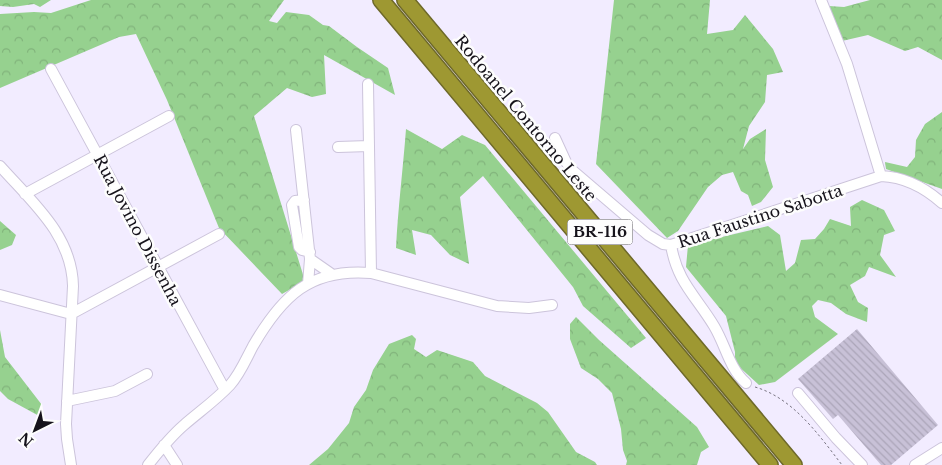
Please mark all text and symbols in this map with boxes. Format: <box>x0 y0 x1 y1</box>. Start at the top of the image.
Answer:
street label: Rodoanel Contorno Leste <box>451 31 601 205</box>
street label: Rua Jovino Dissenha <box>90 151 186 309</box>
street label: Rua Faustino Sabotta <box>675 180 845 252</box>
road number: BR-116 <box>568 220 632 244</box>
north arrow <box>10 405 60 455</box>
text: N <box>15 429 37 451</box>

